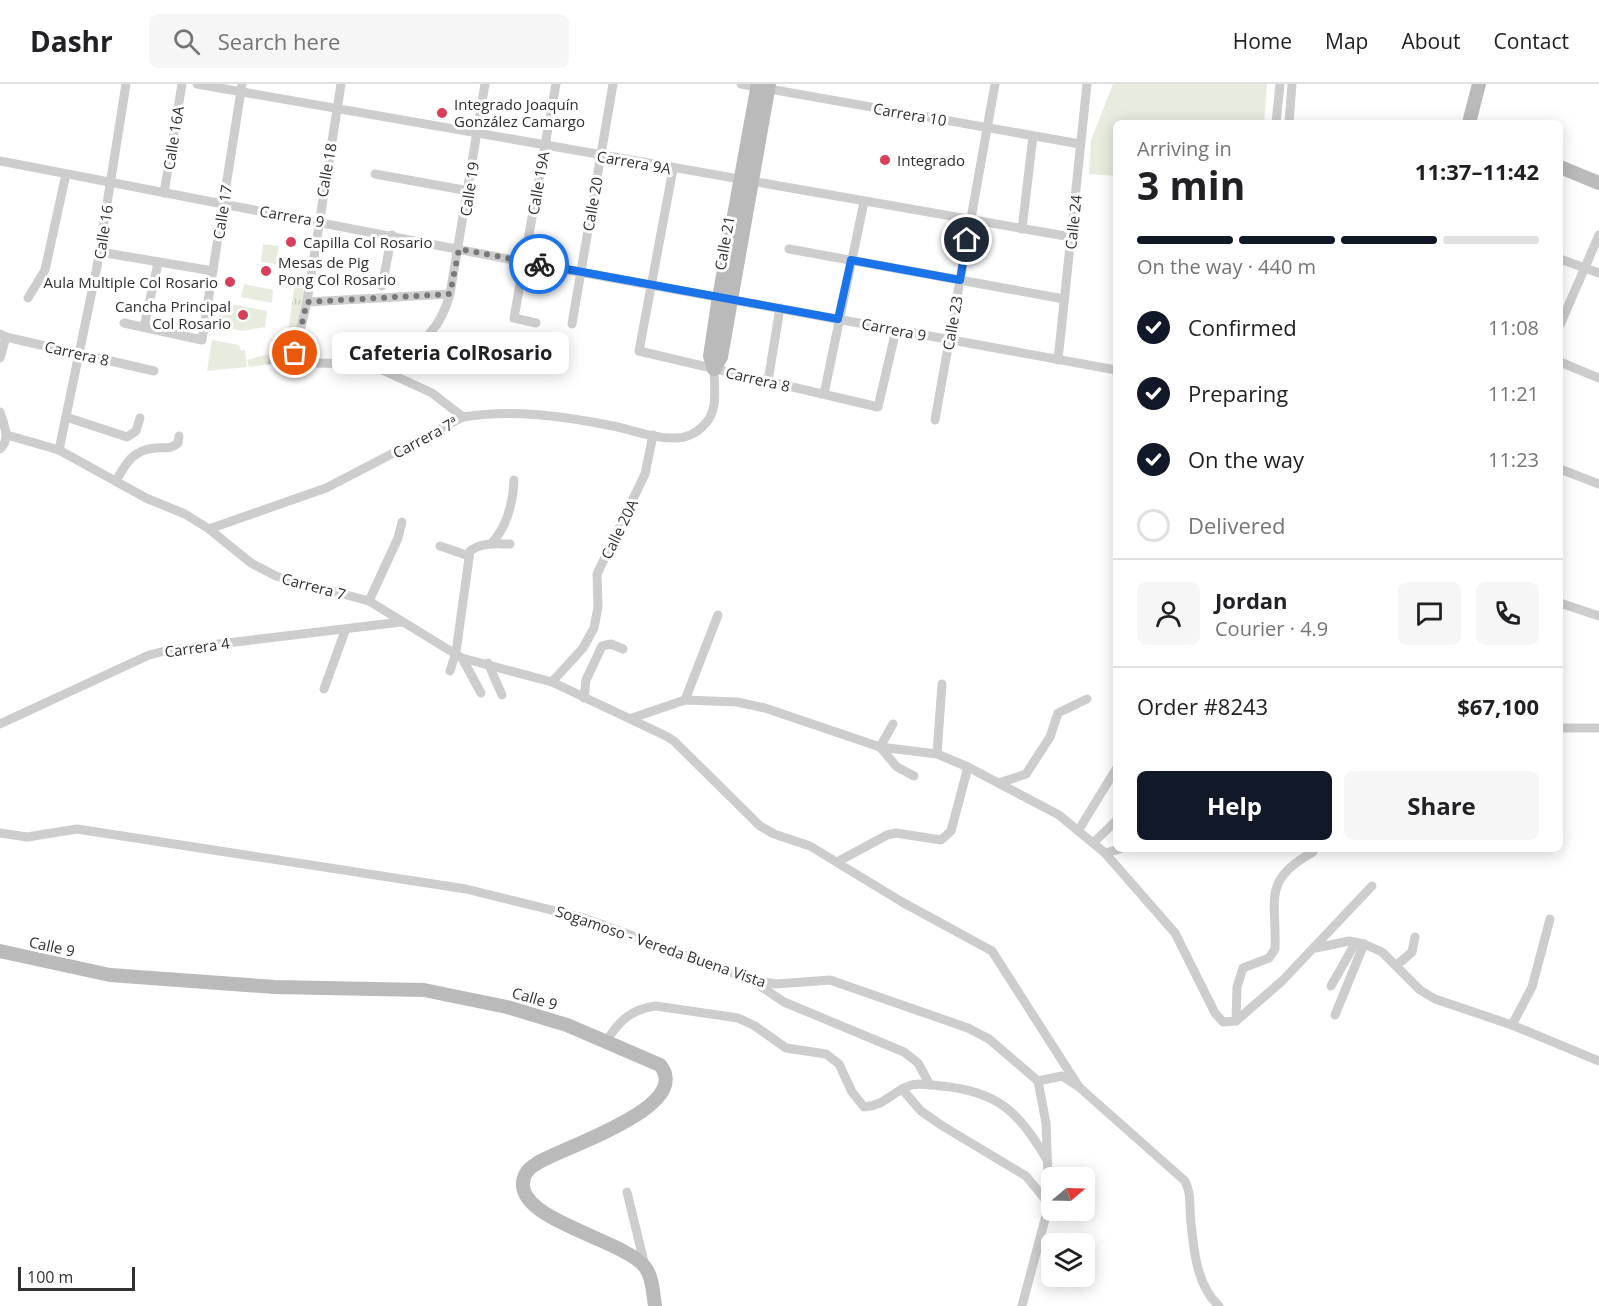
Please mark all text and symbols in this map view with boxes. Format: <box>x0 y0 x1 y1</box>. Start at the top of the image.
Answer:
search box <box>149 14 569 68</box>
text: Dashr <box>30 22 113 60</box>
icon: search <box>170 25 203 58</box>
text: Search here <box>218 26 340 56</box>
text: Home <box>1233 27 1292 55</box>
text: Map <box>1325 27 1368 55</box>
text: About <box>1401 27 1461 55</box>
text: Contact <box>1494 27 1569 55</box>
place label: Integrado Joaquín González Camargo <box>454 94 585 131</box>
street label: Carrera 10 <box>872 98 948 130</box>
street label: Calle 16A <box>158 104 188 171</box>
marker: Integrado Joaquín González Camargo <box>435 106 449 120</box>
text: Arriving in <box>1137 135 1232 162</box>
street label: Calle 18 <box>311 141 341 199</box>
street label: Carrera 9A <box>595 146 673 178</box>
street label: Calle 19A <box>523 149 554 216</box>
place label: Integrado <box>897 150 965 170</box>
marker: Integrado <box>878 153 892 167</box>
text: 11:37–11:42 <box>1415 156 1539 186</box>
text: 3 min <box>1137 158 1245 211</box>
street label: Calle 19 <box>455 160 483 218</box>
street label: Calle 20 <box>577 175 607 233</box>
street label: Calle 17 <box>208 183 236 241</box>
street label: Calle 24 <box>1060 193 1086 250</box>
street label: Carrera 9 <box>258 200 326 232</box>
street label: Calle 16 <box>89 203 117 261</box>
street label: Calle 21 <box>709 214 739 272</box>
pin <box>941 214 992 265</box>
icon: home <box>950 223 983 256</box>
place label: Capilla Col Rosario <box>303 232 432 252</box>
courier <box>509 234 569 294</box>
marker: Capilla Col Rosario <box>284 235 298 249</box>
icon: bike <box>523 248 556 281</box>
place label: Mesas de Pig Pong Col Rosario <box>278 252 396 289</box>
text: On the way · 440 m <box>1137 253 1316 280</box>
marker: Mesas de Pig Pong Col Rosario <box>259 264 273 278</box>
place label: Aula Multiple Col Rosario <box>44 272 218 292</box>
marker: Aula Multiple Col Rosario <box>223 275 237 289</box>
street label: Calle 23 <box>937 294 967 352</box>
place label: Cancha Principal Col Rosario <box>115 296 231 333</box>
marker: Cancha Principal Col Rosario <box>236 308 250 322</box>
icon: check <box>1137 311 1170 344</box>
text: Confirmed <box>1188 312 1297 342</box>
street label: Carrera 9 <box>860 313 928 345</box>
text: 11:08 <box>1488 314 1539 341</box>
pin <box>269 327 320 378</box>
callout: Cafeteria ColRosario <box>331 332 568 374</box>
street label: Carrera 8 <box>43 336 111 370</box>
icon: bag <box>278 336 311 369</box>
text: Cafeteria ColRosario <box>349 339 552 366</box>
street label: Carrera 8 <box>724 362 792 396</box>
icon: check <box>1137 377 1170 410</box>
text: Preparing <box>1188 378 1288 408</box>
text: 11:21 <box>1488 380 1539 407</box>
street label: Carrera 7ª <box>389 412 461 462</box>
icon: check <box>1137 443 1170 476</box>
text: On the way <box>1188 444 1304 474</box>
text: 11:23 <box>1488 446 1539 473</box>
street label: Calle 20A <box>596 495 642 562</box>
text: Delivered <box>1188 510 1286 540</box>
street label: Carrera 7 <box>280 568 348 604</box>
button: person <box>1137 582 1200 645</box>
button: chat <box>1398 582 1461 645</box>
button: phone <box>1476 582 1539 645</box>
text: Jordan <box>1215 585 1288 615</box>
text: Courier · 4.9 <box>1215 615 1328 642</box>
street label: Carrera 4 <box>163 632 231 661</box>
text: Order #8243 <box>1137 691 1268 721</box>
text: $67,100 <box>1457 691 1539 721</box>
button: Help <box>1137 771 1332 840</box>
button: Share <box>1344 771 1539 840</box>
street label: Sogamoso - Vereda Buena Vista <box>553 901 769 991</box>
street label: Calle 9 <box>27 931 77 961</box>
street label: Calle 9 <box>510 982 560 1014</box>
north arrow <box>1041 1167 1095 1221</box>
map controls <box>1041 1167 1095 1287</box>
button: layers <box>1041 1233 1095 1287</box>
scale bar <box>18 1264 135 1292</box>
text: 100 m <box>27 1266 73 1288</box>

